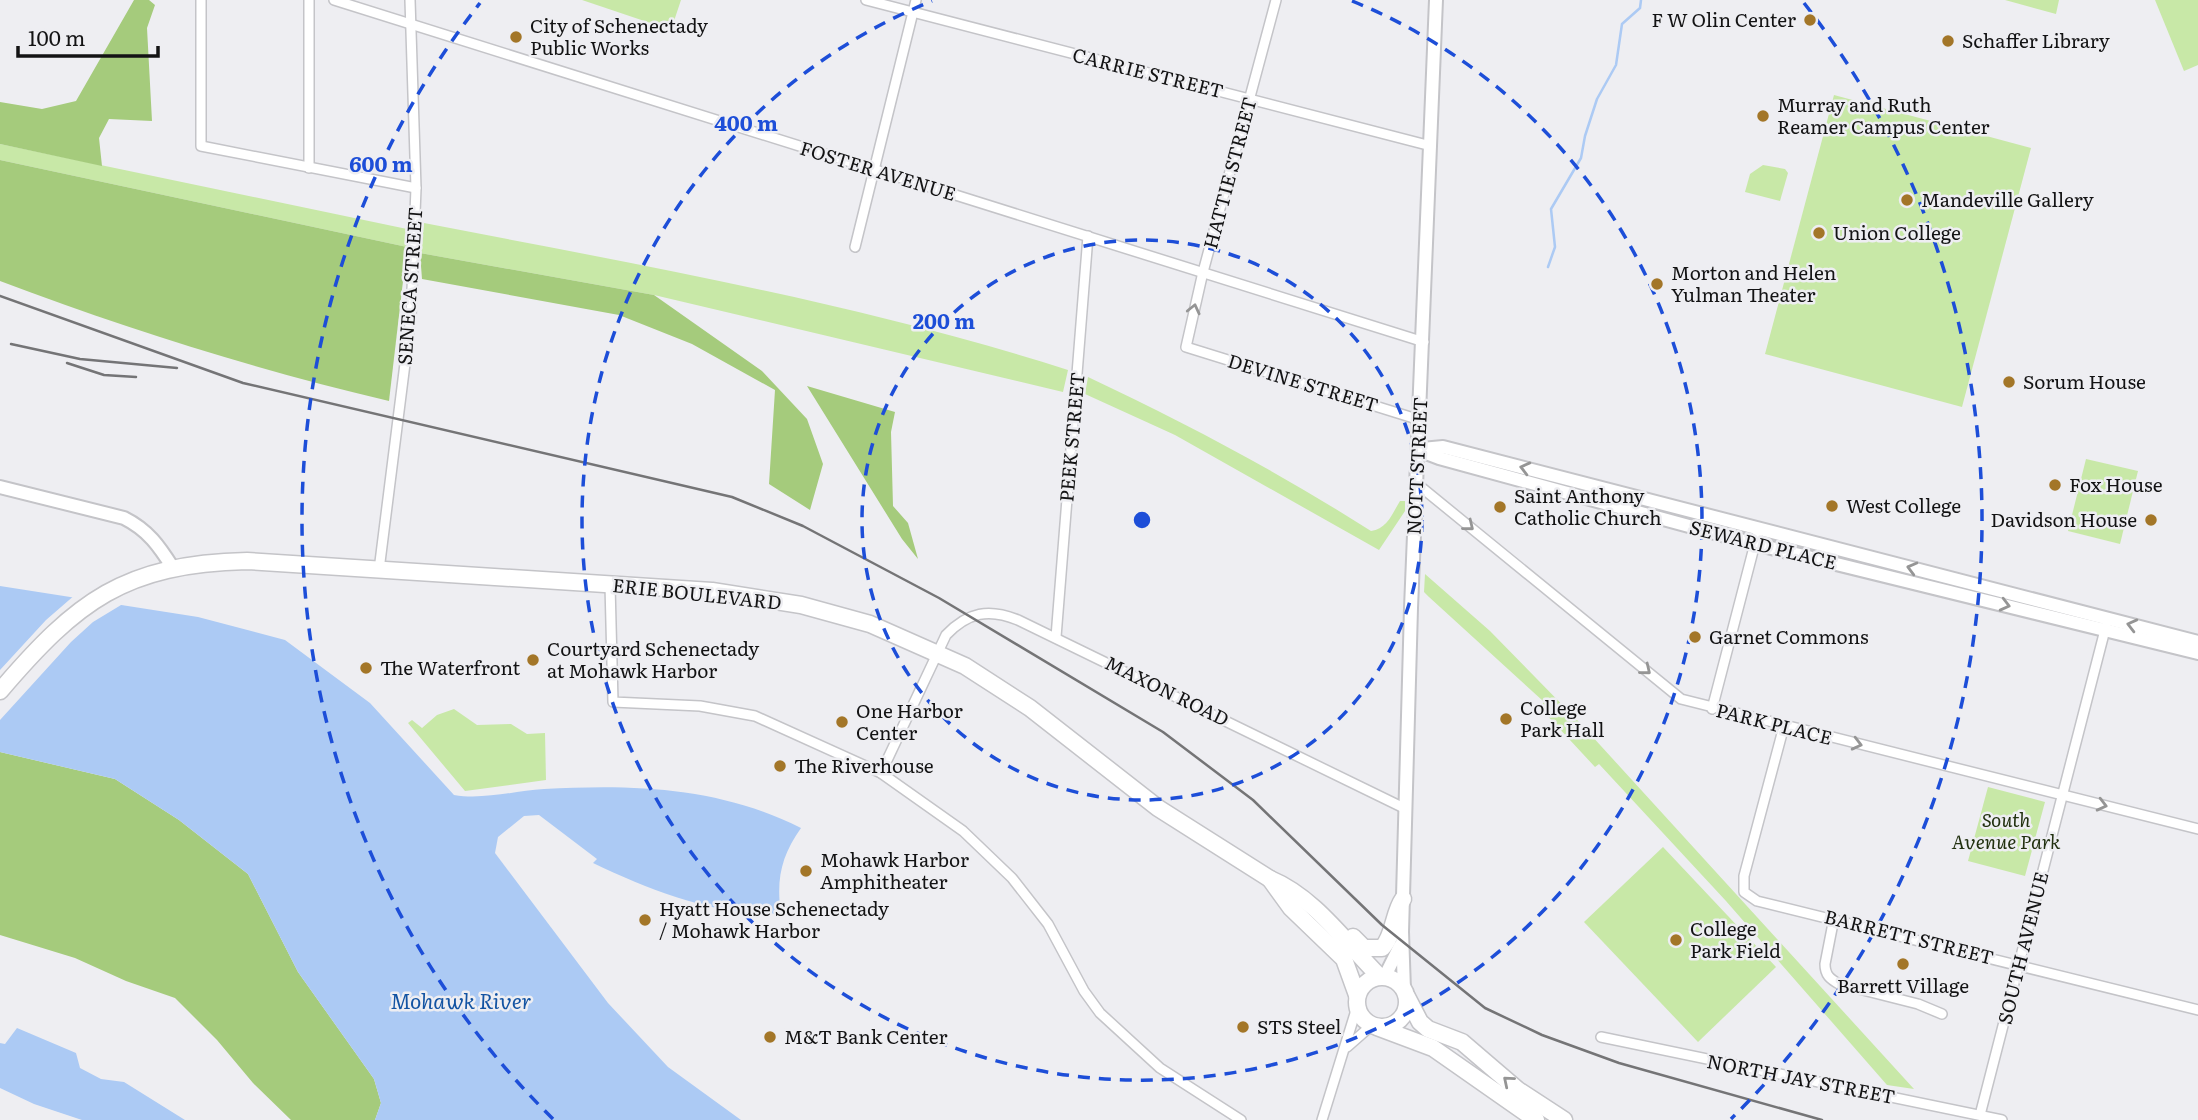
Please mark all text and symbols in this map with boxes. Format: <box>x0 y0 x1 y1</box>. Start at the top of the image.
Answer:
place label: F W Olin Center <box>1651 5 1796 33</box>
place label: City of Schenectady Public Works <box>530 11 708 61</box>
marker: F W Olin Center <box>1802 12 1818 28</box>
scale bar <box>18 14 158 58</box>
text: 100 m <box>28 21 85 52</box>
place label: Schaffer Library <box>1962 26 2110 54</box>
marker: City of Schenectady Public Works <box>508 29 524 45</box>
marker: Schaffer Library <box>1940 33 1956 49</box>
street label: CARRIE STREET <box>1070 40 1227 104</box>
place label: Murray and Ruth Reamer Campus Center <box>1777 90 1990 140</box>
street label: HATTIE STREET <box>1195 94 1263 252</box>
text: 400 m <box>714 106 778 137</box>
marker: Murray and Ruth Reamer Campus Center <box>1755 108 1771 124</box>
street label: FOSTER AVENUE <box>797 133 960 207</box>
text: 600 m <box>349 147 413 178</box>
place label: Mandeville Gallery <box>1921 185 2094 213</box>
marker: Mandeville Gallery <box>1899 192 1915 208</box>
street label: SENECA STREET <box>390 206 428 366</box>
place label: Union College <box>1833 218 1961 246</box>
marker: Union College <box>1811 225 1827 241</box>
place label: Morton and Helen Yulman Theater <box>1671 258 1836 308</box>
marker: Morton and Helen Yulman Theater <box>1649 276 1665 292</box>
text: 200 m <box>913 304 975 335</box>
one-way arrow <box>1186 304 1200 316</box>
street label: DEVINE STREET <box>1224 346 1382 418</box>
place label: Sorum House <box>2023 367 2146 395</box>
street label: PEEK STREET <box>1051 371 1091 503</box>
marker: Sorum House <box>2001 374 2017 390</box>
street label: NOTT STREET <box>1398 396 1434 535</box>
one-way arrow <box>1519 462 1531 476</box>
place label: Fox House <box>2069 470 2163 498</box>
marker: Fox House <box>2047 477 2063 493</box>
place label: Saint Anthony Catholic Church <box>1514 481 1662 531</box>
place label: West College <box>1846 491 1961 519</box>
marker: West College <box>1824 498 1840 514</box>
marker: Saint Anthony Catholic Church <box>1492 499 1508 515</box>
place label: Davidson House <box>1991 505 2137 533</box>
centre of rings <box>1130 508 1154 532</box>
street label: SEWARD PLACE <box>1687 512 1840 576</box>
marker: Davidson House <box>2143 512 2159 528</box>
one-way arrow <box>1462 518 1474 531</box>
one-way arrow <box>1906 562 1918 576</box>
street label: ERIE BOULEVARD <box>611 570 783 616</box>
one-way arrow <box>1999 597 2011 611</box>
one-way arrow <box>2126 619 2138 633</box>
place label: Garnet Commons <box>1709 622 1869 650</box>
marker: Garnet Commons <box>1687 629 1703 645</box>
place label: Courtyard Schenectady at Mohawk Harbor <box>547 634 759 684</box>
street label: MAXON ROAD <box>1101 648 1234 732</box>
marker: Courtyard Schenectady at Mohawk Harbor <box>525 652 541 668</box>
place label: The Waterfront <box>380 653 520 681</box>
marker: The Waterfront <box>358 660 374 676</box>
one-way arrow <box>1637 662 1650 674</box>
place label: College Park Hall <box>1520 693 1604 743</box>
street label: PARK PLACE <box>1713 695 1835 751</box>
place label: One Harbor Center <box>856 696 963 746</box>
marker: College Park Hall <box>1498 711 1514 727</box>
marker: One Harbor Center <box>834 714 850 730</box>
one-way arrow <box>1851 736 1863 750</box>
place label: The Riverhouse <box>794 751 934 779</box>
marker: The Riverhouse <box>772 758 788 774</box>
one-way arrow <box>2095 797 2107 811</box>
park label: South Avenue Park <box>1952 805 2061 855</box>
place label: Mohawk Harbor Amphitheater <box>820 845 969 895</box>
marker: Mohawk Harbor Amphitheater <box>798 863 814 879</box>
street label: SOUTH AVENUE <box>1990 869 2055 1027</box>
place label: Hyatt House Schenectady / Mohawk Harbor <box>659 894 889 944</box>
street label: BARRETT STREET <box>1822 901 1997 971</box>
marker: Hyatt House Schenectady / Mohawk Harbor <box>637 912 653 928</box>
place label: College Park Field <box>1690 914 1781 964</box>
marker: College Park Field <box>1668 932 1684 948</box>
marker: Barrett Village <box>1895 956 1911 972</box>
place label: Barrett Village <box>1837 971 1969 999</box>
water label: Mohawk River <box>391 984 532 1015</box>
place label: STS Steel <box>1257 1012 1341 1040</box>
marker: STS Steel <box>1235 1019 1251 1035</box>
place label: M&T Bank Center <box>784 1022 947 1050</box>
marker: M&T Bank Center <box>762 1029 778 1045</box>
street label: NORTH JAY STREET <box>1705 1046 1898 1110</box>
one-way arrow <box>1503 1077 1515 1090</box>

